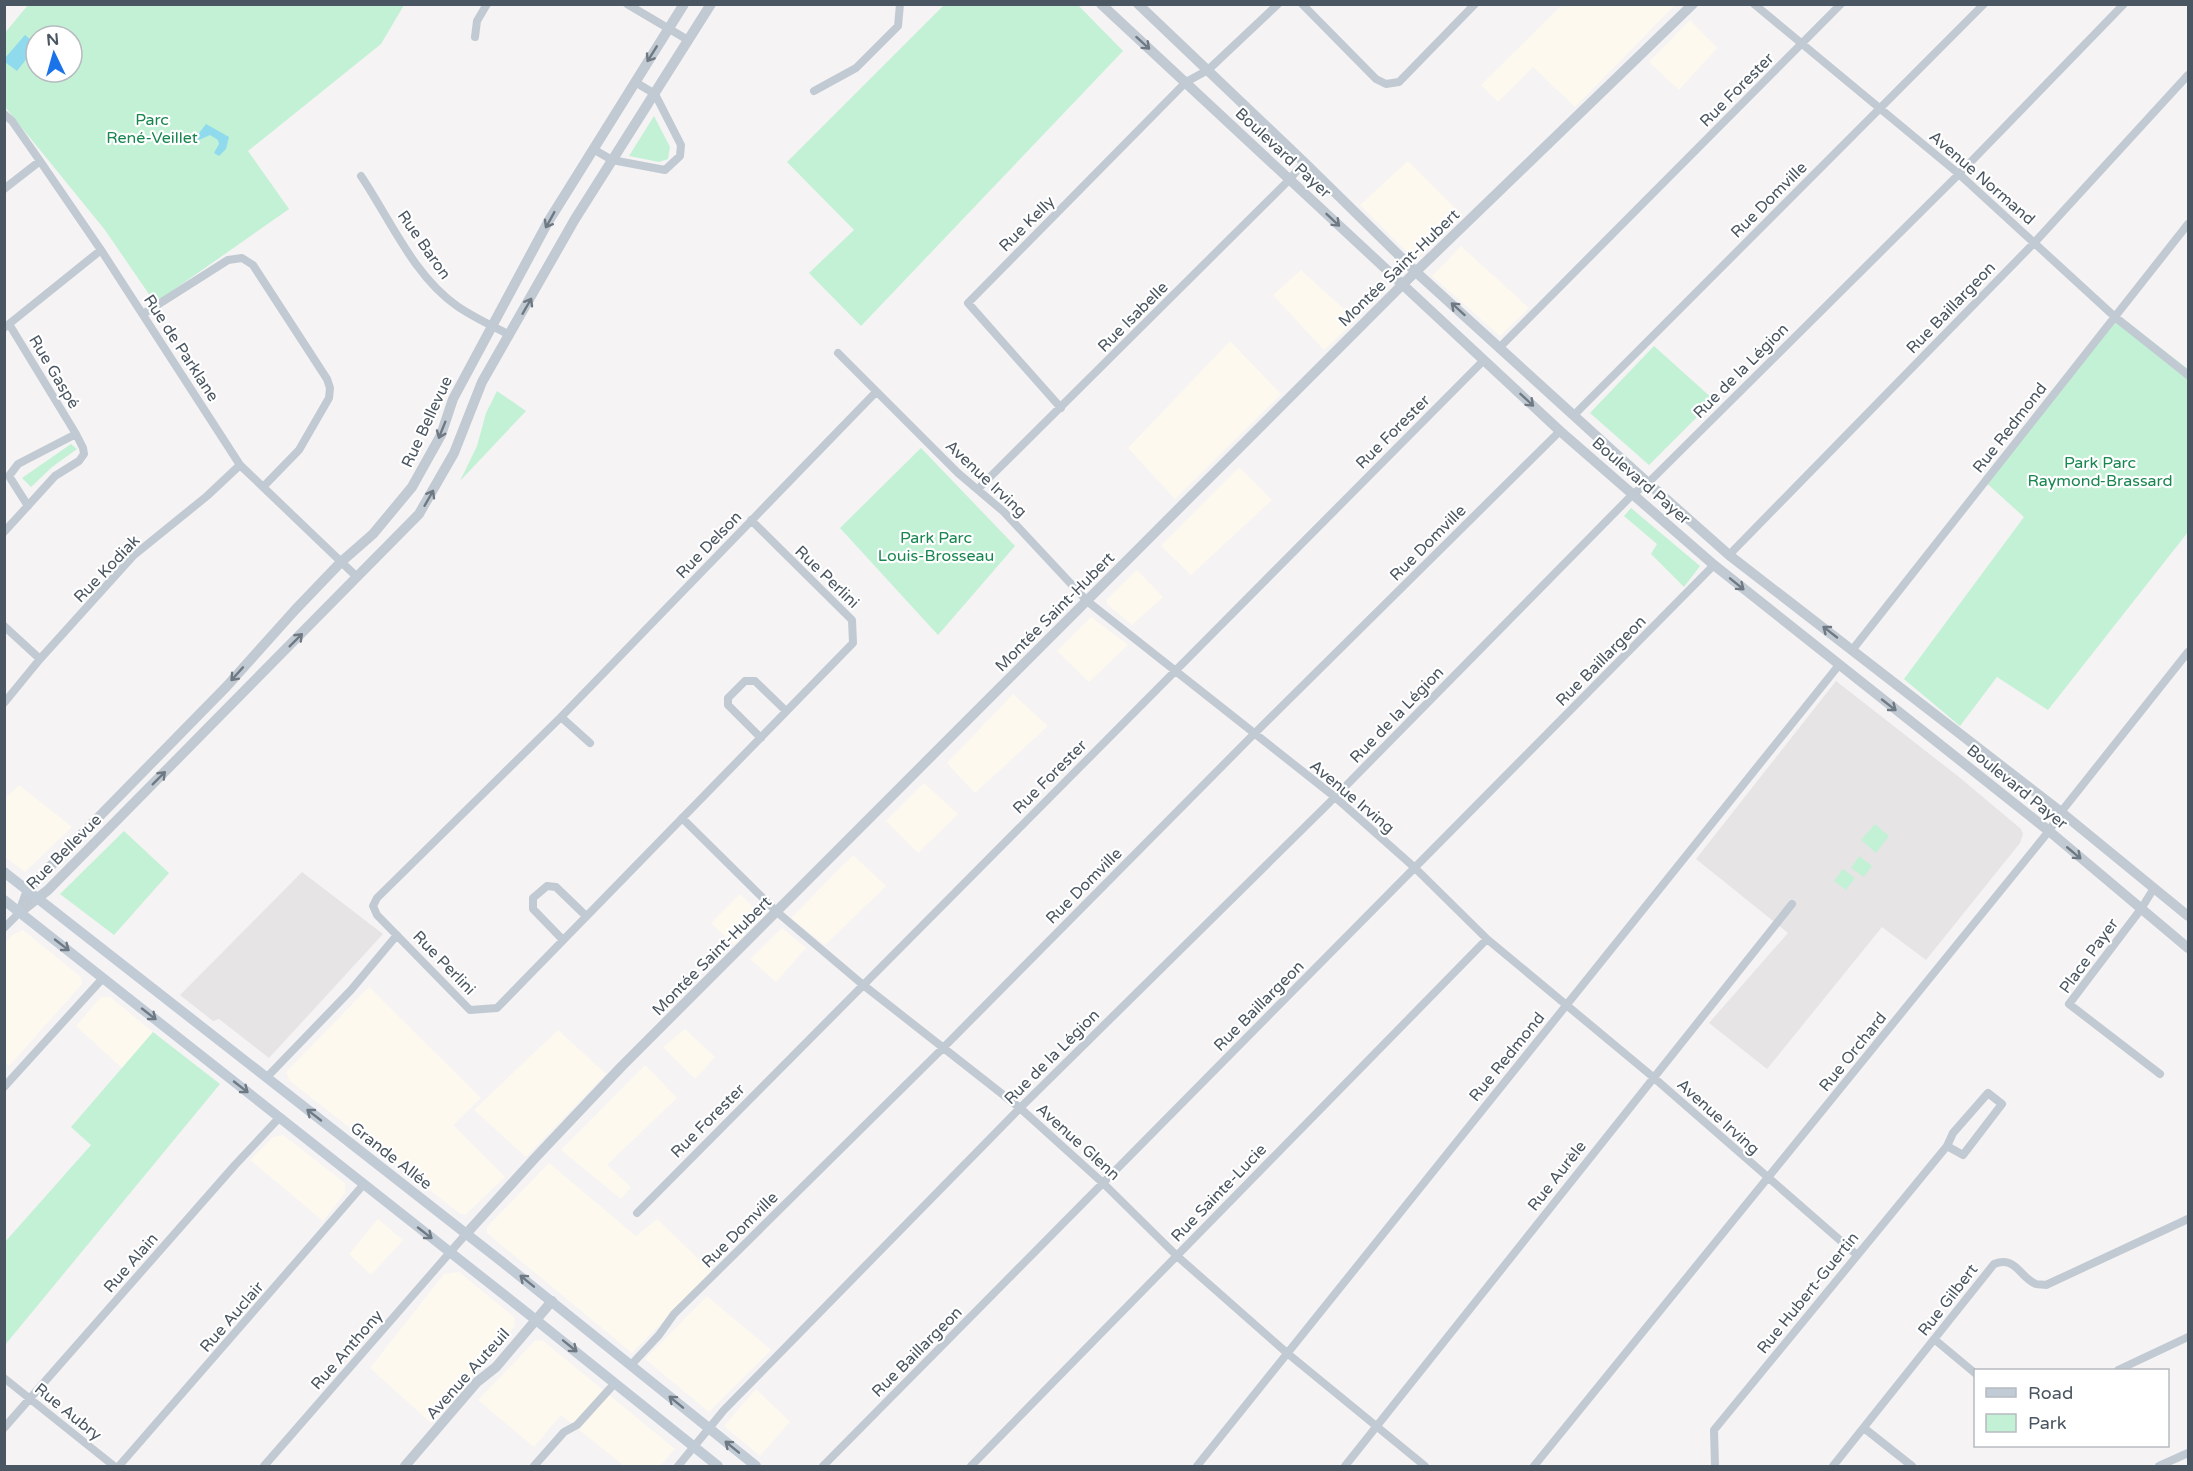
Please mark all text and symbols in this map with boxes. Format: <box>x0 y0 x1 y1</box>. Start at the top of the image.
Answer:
north arrow <box>24 24 84 84</box>
text: N <box>46 30 60 51</box>
one-way arrow <box>1136 36 1151 50</box>
one-way arrow <box>646 45 658 62</box>
street label: Rue Forester <box>1696 48 1779 131</box>
street label: Boulevard Payer <box>1231 103 1336 203</box>
park label: Parc René-Veillet <box>106 110 198 148</box>
street label: Avenue Normand <box>1925 127 2039 229</box>
street label: Rue Domville <box>1727 158 1811 242</box>
street label: Rue Kelly <box>995 192 1059 256</box>
street label: Montée Saint-Hubert <box>1334 205 1464 331</box>
street label: Rue Baron <box>393 207 455 283</box>
one-way arrow <box>544 211 556 228</box>
one-way arrow <box>1325 212 1340 227</box>
street label: Rue Baillargeon <box>1902 258 2000 358</box>
street label: Rue Isabelle <box>1094 278 1172 356</box>
street label: Rue de Parklane <box>139 291 223 405</box>
one-way arrow <box>521 298 533 315</box>
one-way arrow <box>1451 302 1466 316</box>
street label: Rue de la Légion <box>1689 319 1793 423</box>
street label: Rue Gaspé <box>24 332 84 412</box>
street label: Rue Bellevue <box>397 373 457 471</box>
street label: Rue Redmond <box>1969 379 2051 477</box>
street label: Rue Forester <box>1352 390 1435 473</box>
one-way arrow <box>1519 393 1534 407</box>
one-way arrow <box>435 420 446 439</box>
street label: Boulevard Payer <box>1588 433 1695 530</box>
street label: Avenue Irving <box>941 436 1031 522</box>
park label: Park Parc Raymond-Brassard <box>2027 453 2173 491</box>
one-way arrow <box>423 490 435 507</box>
street label: Rue Domville <box>1386 501 1470 585</box>
street label: Rue Delson <box>672 507 746 583</box>
park label: Park Parc Louis-Brosseau <box>878 528 994 566</box>
street label: Rue Kodiak <box>70 531 144 607</box>
street label: Rue Perlini <box>791 541 863 613</box>
street label: Montée Saint-Hubert <box>991 548 1119 676</box>
one-way arrow <box>1729 577 1745 590</box>
street label: Rue Baillargeon <box>1552 612 1650 710</box>
one-way arrow <box>1822 626 1838 639</box>
one-way arrow <box>288 632 303 647</box>
street label: Rue de la Légion <box>1346 663 1448 767</box>
one-way arrow <box>230 667 244 682</box>
one-way arrow <box>1881 699 1897 712</box>
street label: Rue Forester <box>1009 735 1092 818</box>
street label: Boulevard Payer <box>1963 740 2072 834</box>
street label: Avenue Irving <box>1306 756 1398 838</box>
one-way arrow <box>151 771 166 786</box>
street label: Rue Bellevue <box>22 810 106 894</box>
street label: Rue Domville <box>1042 844 1126 928</box>
one-way arrow <box>2066 846 2082 859</box>
street label: Montée Saint-Hubert <box>648 892 776 1020</box>
street label: Place Payer <box>2055 914 2124 998</box>
street label: Rue Perlini <box>408 927 480 999</box>
one-way arrow <box>54 938 70 951</box>
street label: Rue Baillargeon <box>1210 957 1308 1055</box>
street label: Rue de la Légion <box>1000 1005 1104 1109</box>
one-way arrow <box>141 1008 157 1021</box>
street label: Rue Redmond <box>1465 1008 1549 1106</box>
street label: Rue Orchard <box>1815 1008 1891 1096</box>
street label: Avenue Irving <box>1673 1075 1763 1159</box>
street label: Rue Forester <box>667 1079 750 1162</box>
one-way arrow <box>232 1080 248 1093</box>
street label: Avenue Glenn <box>1032 1099 1124 1185</box>
one-way arrow <box>307 1109 323 1122</box>
street label: Grande Allée <box>346 1118 436 1194</box>
street label: Rue Aurèle <box>1523 1137 1591 1215</box>
street label: Rue Sainte-Lucie <box>1167 1140 1271 1246</box>
street label: Rue Domville <box>698 1188 782 1272</box>
one-way arrow <box>417 1226 433 1239</box>
street label: Rue Hubert-Guertin <box>1753 1228 1863 1358</box>
street label: Rue Alain <box>100 1229 162 1297</box>
street label: Rue Gilbert <box>1914 1260 1982 1340</box>
one-way arrow <box>519 1275 535 1288</box>
street label: Rue Auclair <box>196 1277 269 1357</box>
street label: Rue Baillargeon <box>868 1303 966 1401</box>
street label: Rue Anthony <box>307 1306 387 1394</box>
street label: Avenue Auteuil <box>422 1324 514 1424</box>
one-way arrow <box>561 1340 577 1353</box>
legend <box>1974 1369 2169 1447</box>
street label: Rue Aubry <box>30 1379 106 1445</box>
text: Road <box>2028 1382 2073 1404</box>
one-way arrow <box>668 1396 684 1409</box>
text: Park <box>2028 1412 2067 1434</box>
one-way arrow <box>724 1441 740 1454</box>

